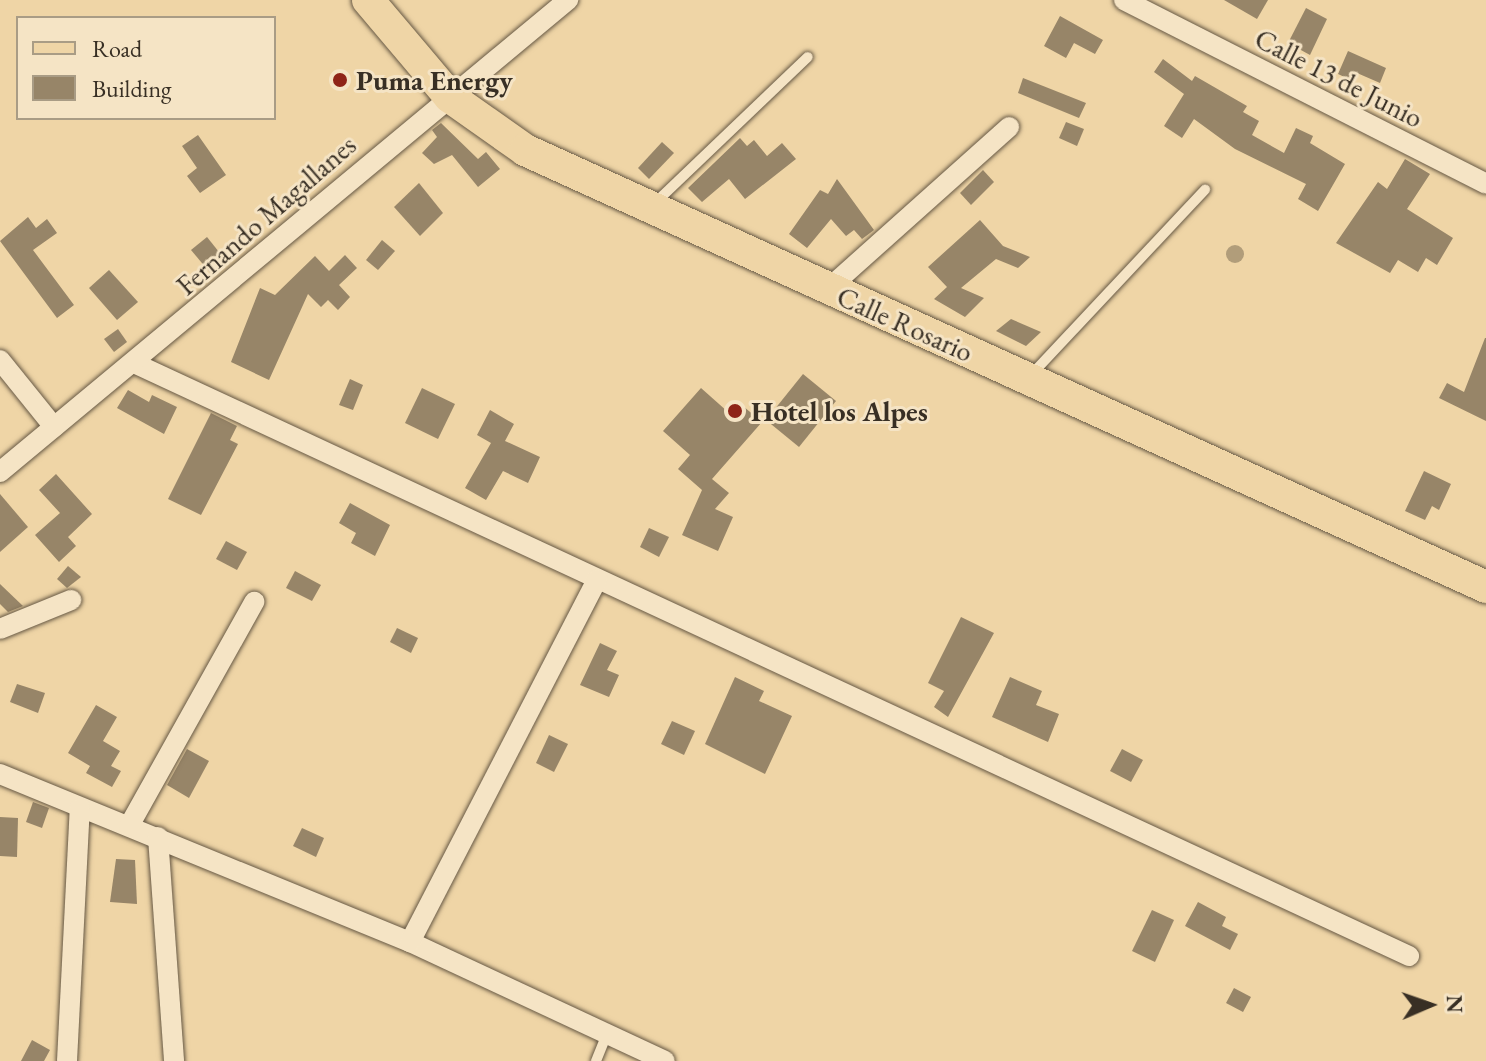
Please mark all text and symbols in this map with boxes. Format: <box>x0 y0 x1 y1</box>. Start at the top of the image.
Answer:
legend <box>16 16 276 120</box>
street label: Calle 13 de Junio <box>1249 21 1429 135</box>
text: Road <box>92 33 142 64</box>
place label: Puma Energy <box>356 63 513 97</box>
marker: Puma Energy <box>331 71 349 89</box>
text: Building <box>92 73 172 104</box>
street label: Fernando Magallanes <box>169 128 363 302</box>
street label: Calle Rosario <box>832 279 978 369</box>
place label: Hotel los Alpes <box>751 394 928 428</box>
marker: Hotel los Alpes <box>726 402 744 420</box>
north arrow <box>1390 965 1470 1045</box>
text: N <box>1440 995 1469 1014</box>

